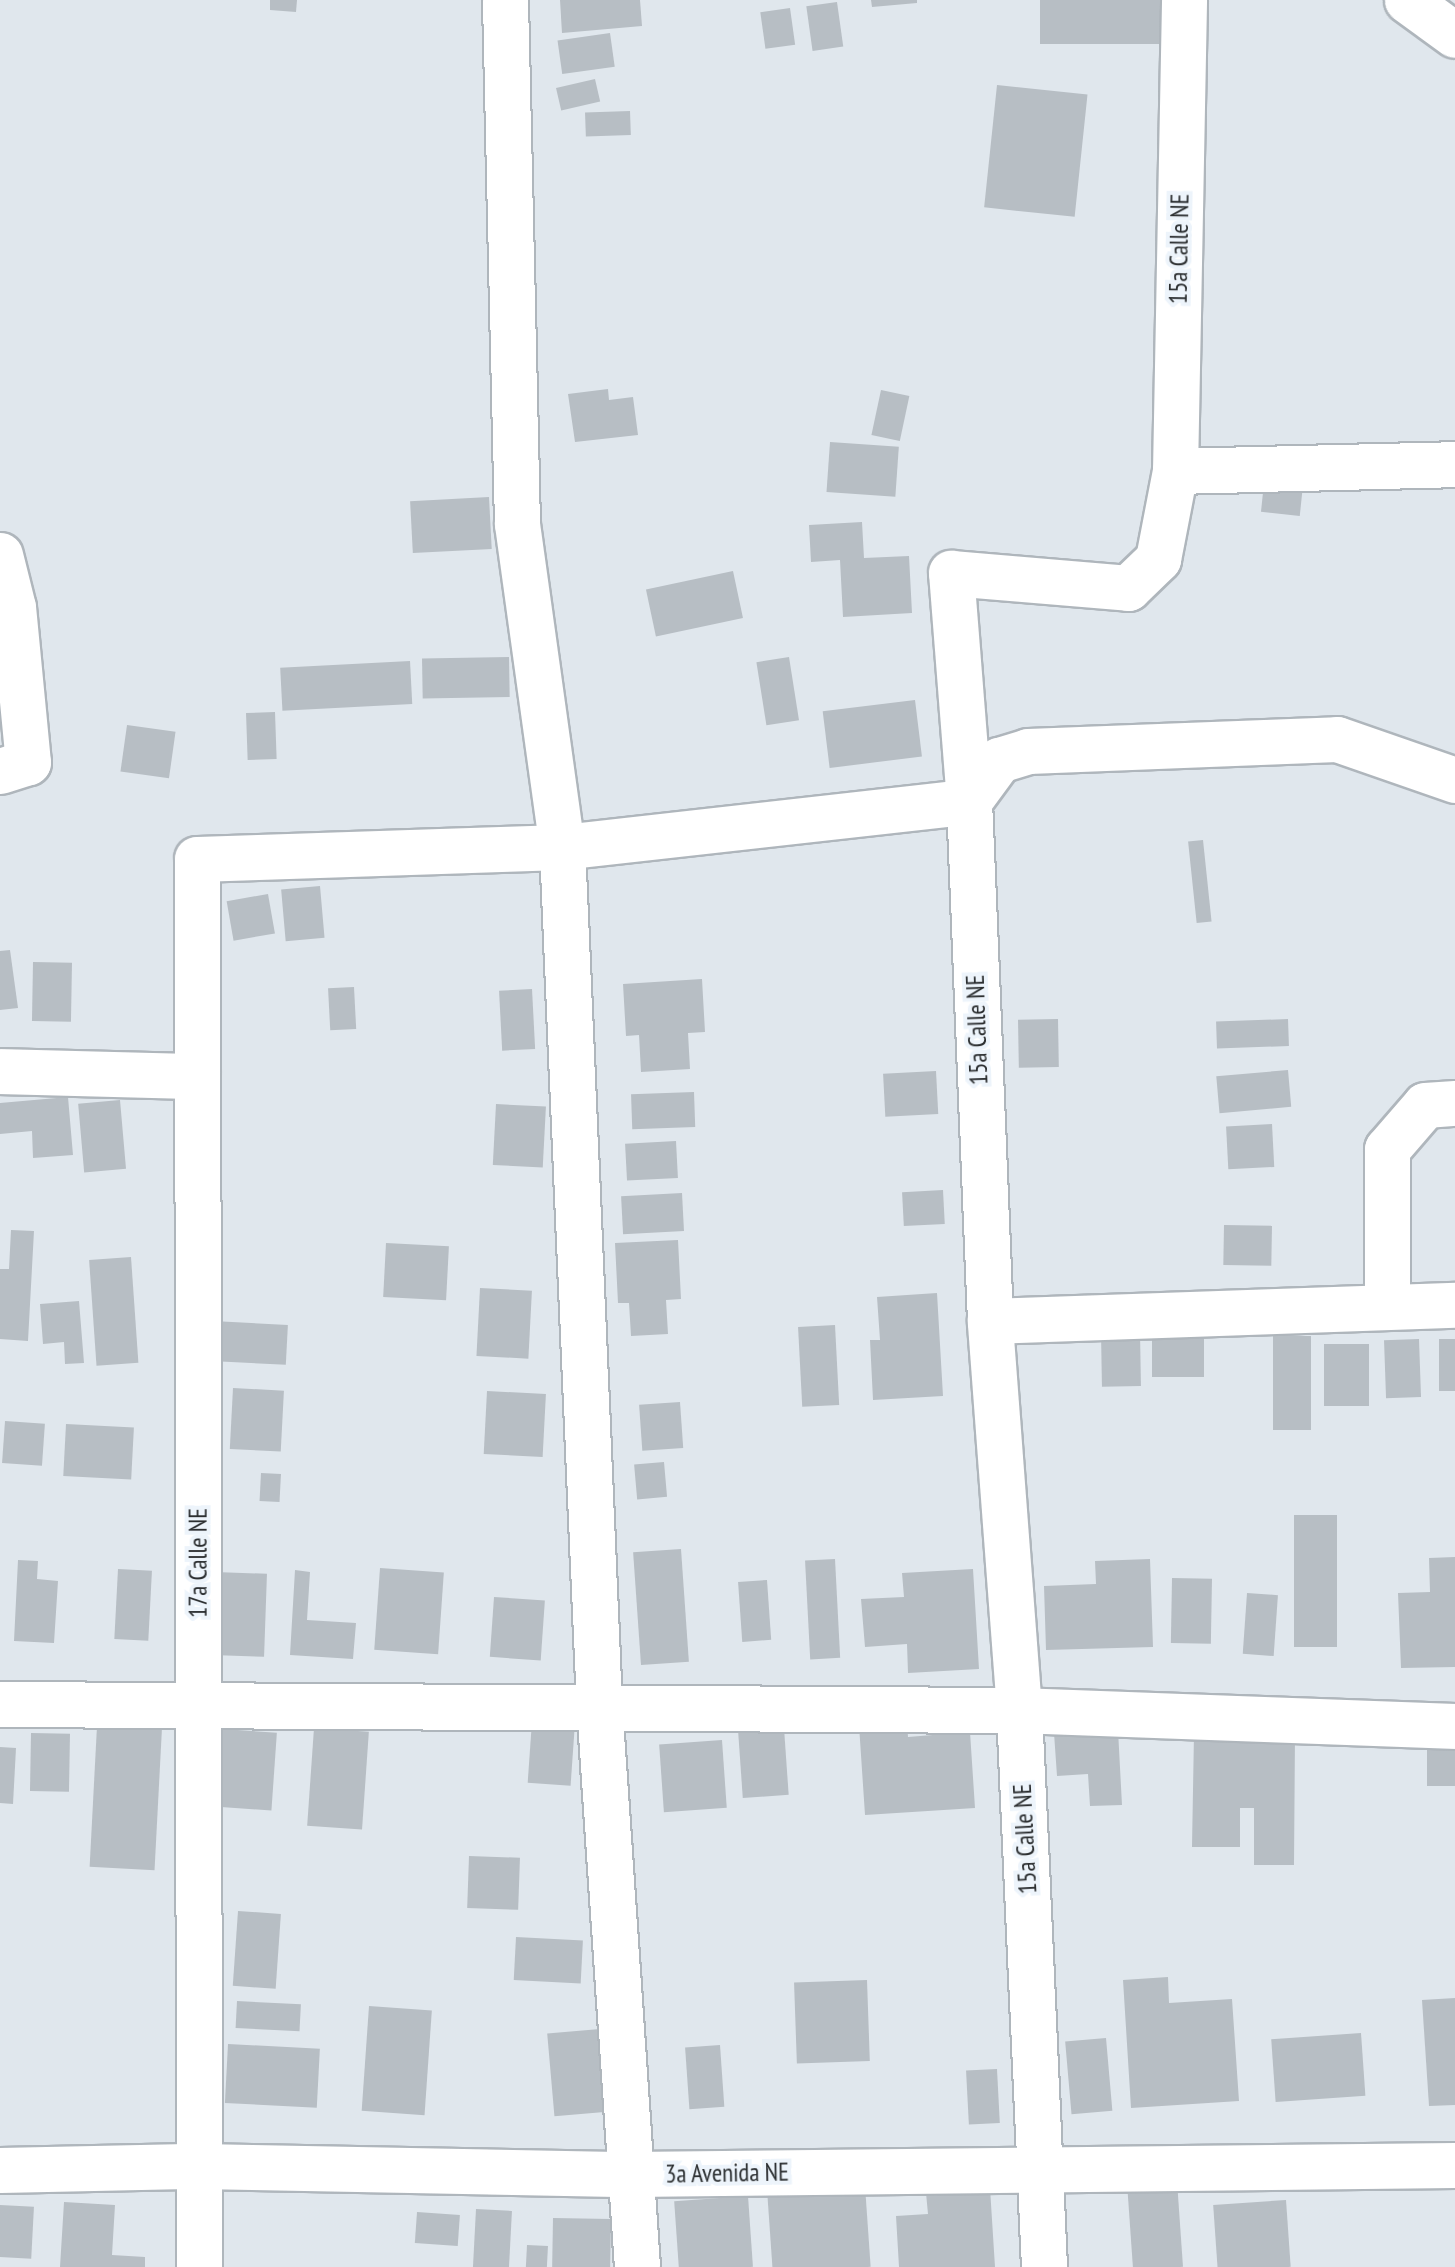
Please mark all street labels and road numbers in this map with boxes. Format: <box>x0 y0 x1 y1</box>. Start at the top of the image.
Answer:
street label: 15a Calle NE <box>1163 194 1195 304</box>
street label: 15a Calle NE <box>960 974 994 1086</box>
street label: 17a Calle NE <box>183 1508 213 1618</box>
street label: 15a Calle NE <box>1007 1783 1043 1895</box>
street label: 3a Avenida NE <box>665 2157 789 2189</box>

